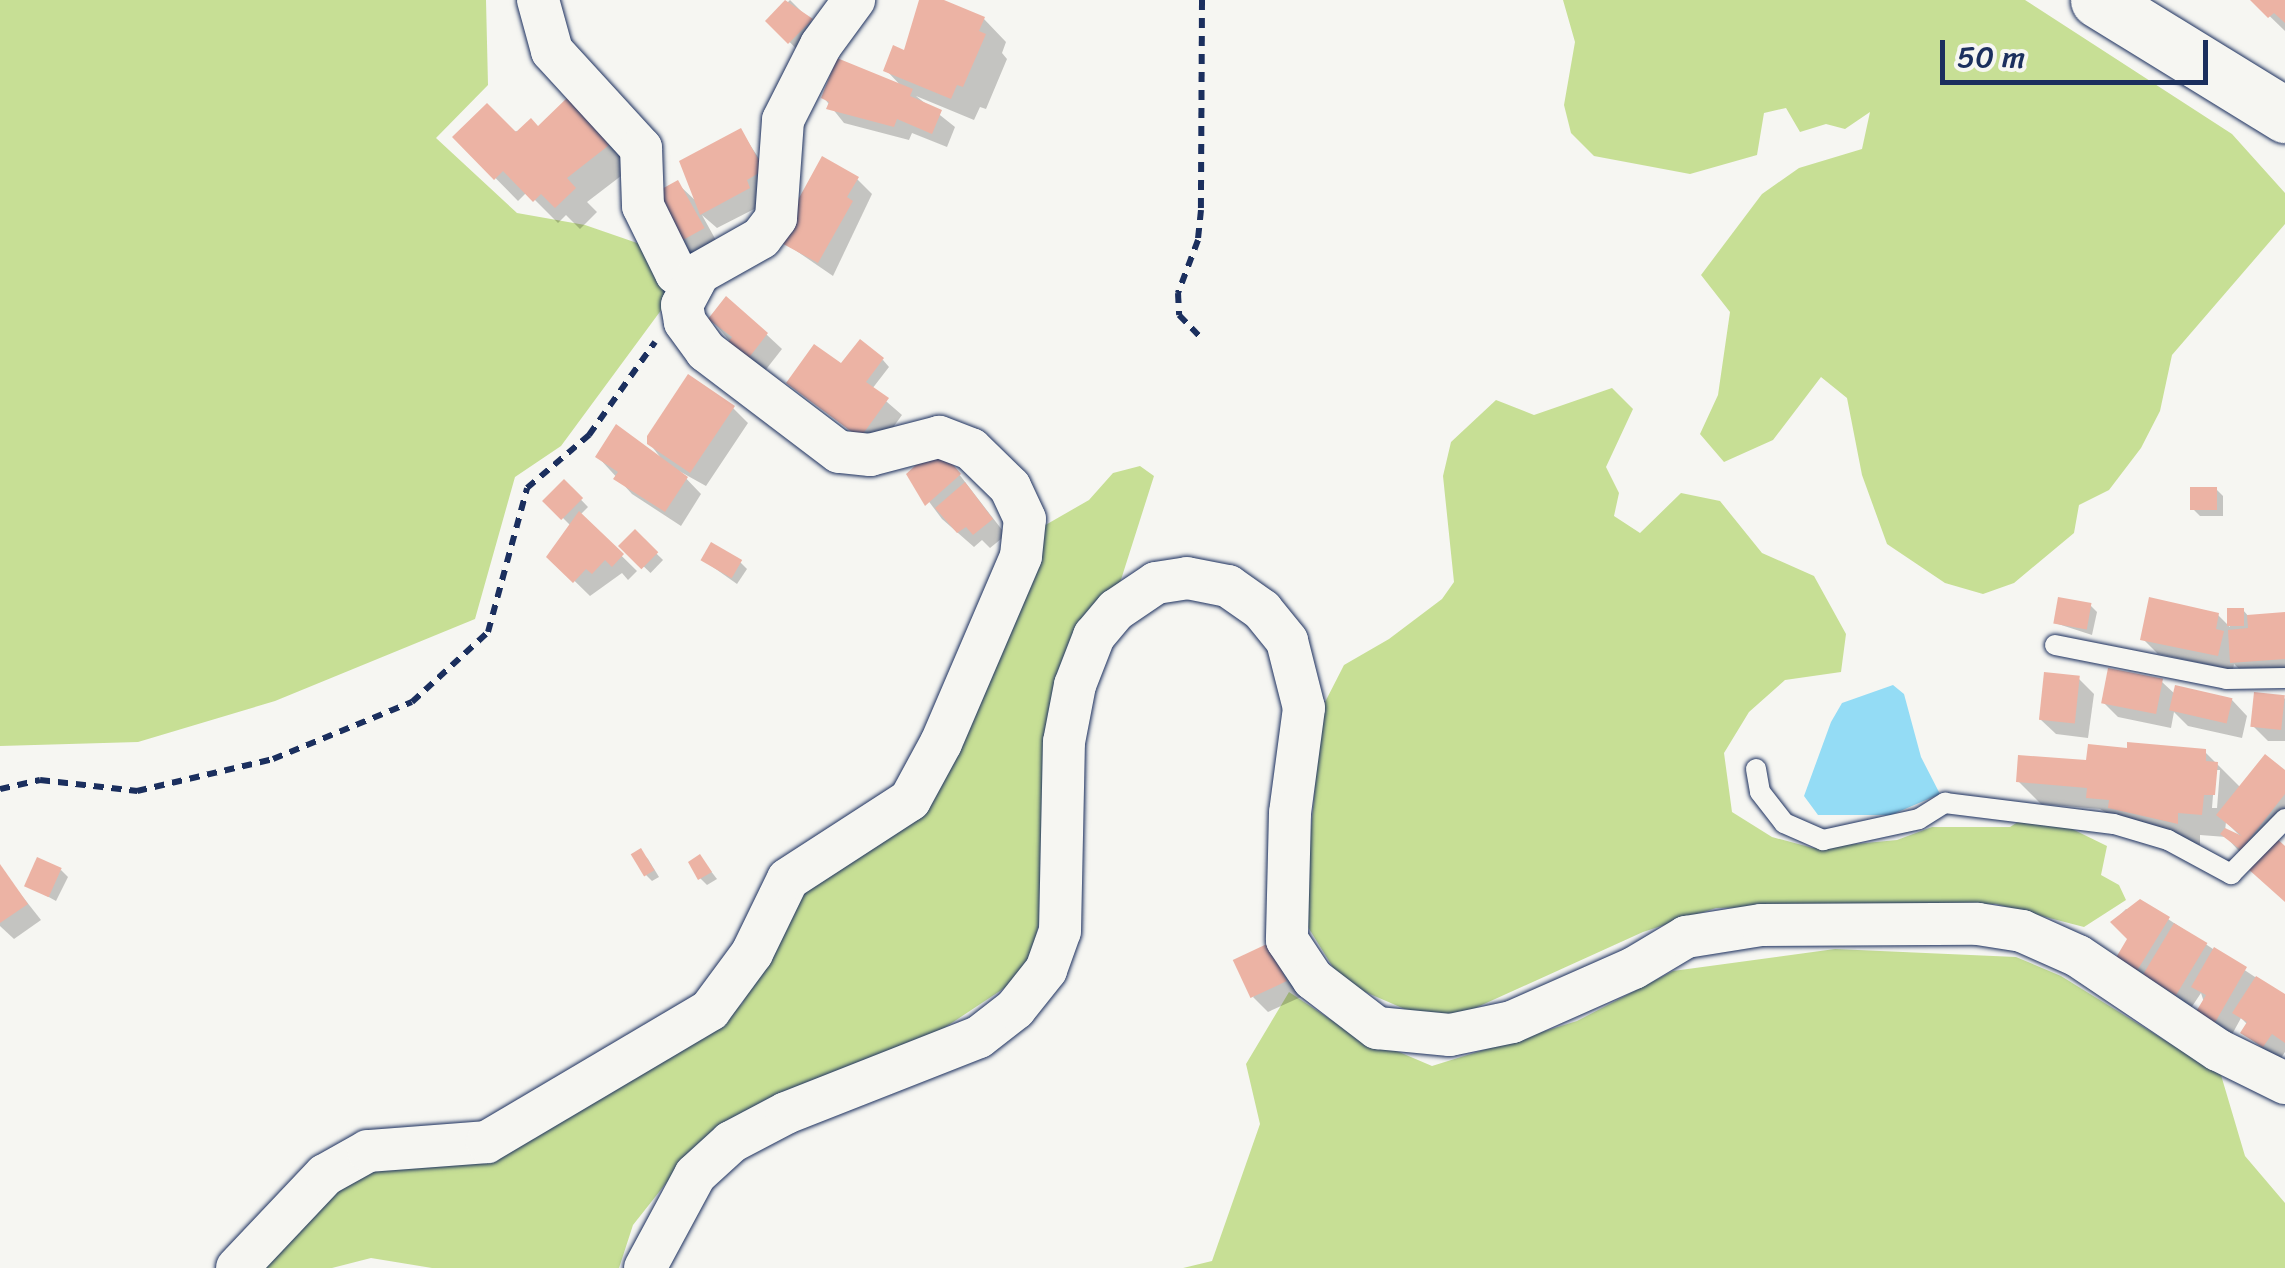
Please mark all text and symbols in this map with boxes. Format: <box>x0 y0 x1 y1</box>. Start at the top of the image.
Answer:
scale bar <box>1945 20 2212 82</box>
text: 50 m <box>1957 30 2025 84</box>

